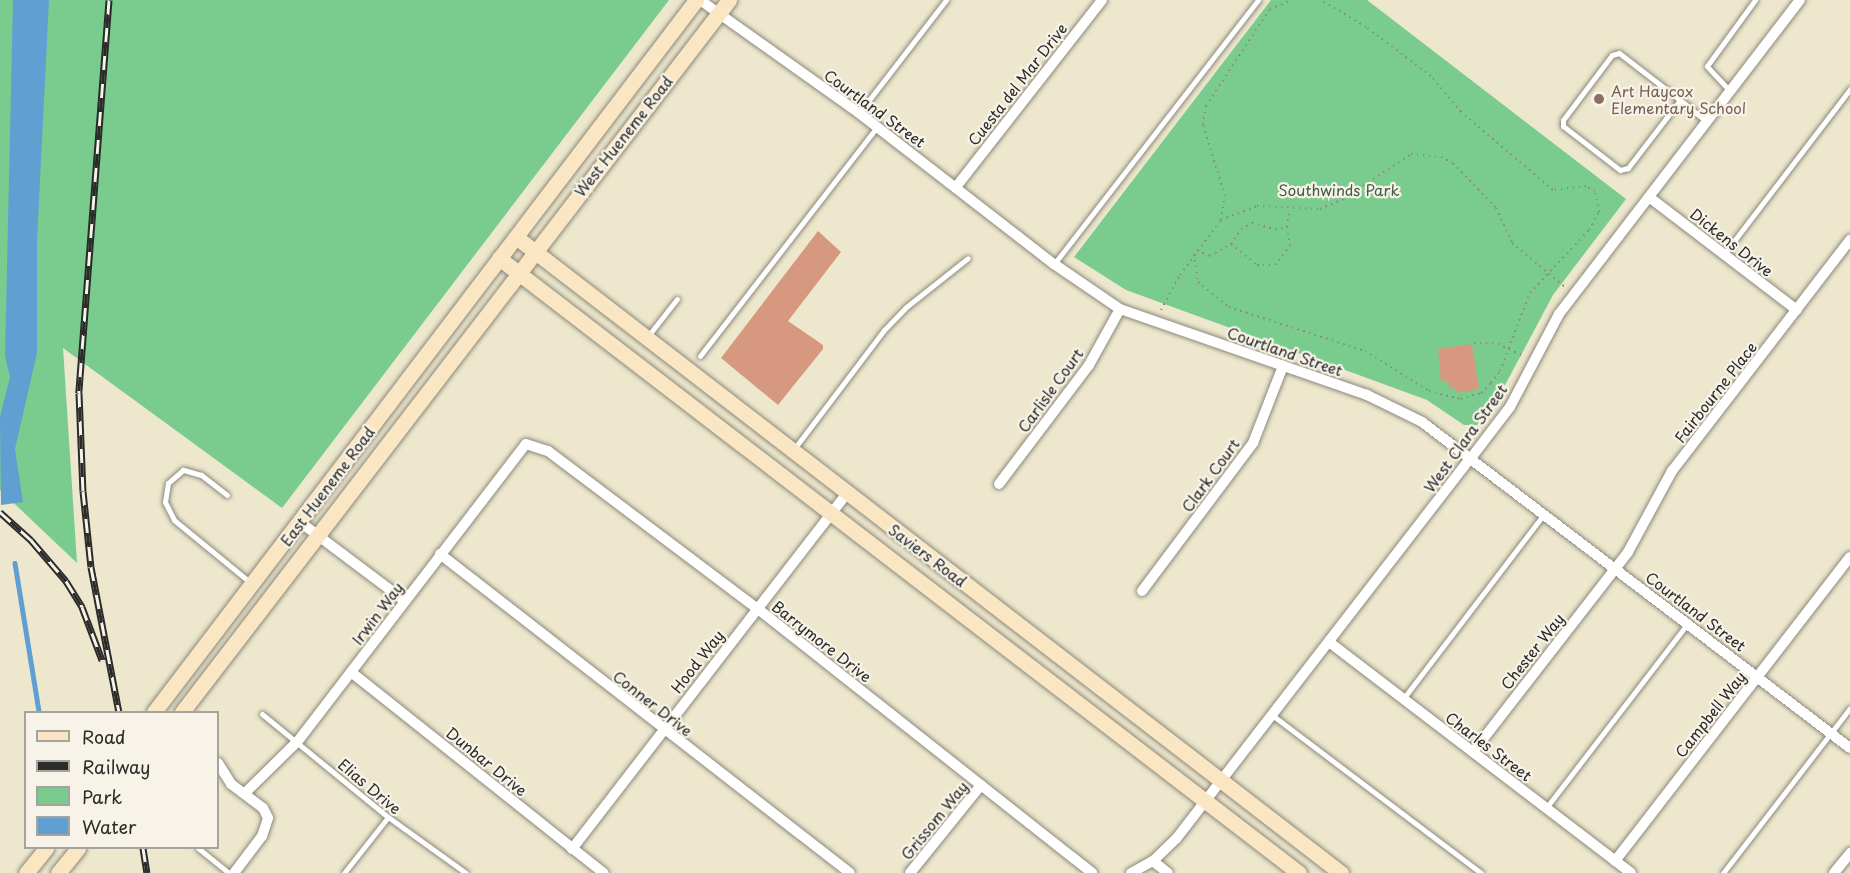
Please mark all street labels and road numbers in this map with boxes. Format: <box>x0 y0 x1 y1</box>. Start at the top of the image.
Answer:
street label: Cuesta del Mar Drive <box>963 18 1071 150</box>
street label: Courtland Street <box>820 65 930 151</box>
street label: West Hueneme Road <box>570 72 676 200</box>
street label: Dickens Drive <box>1687 204 1777 280</box>
street label: Courtland Street <box>1224 323 1346 379</box>
street label: Fairbourne Place <box>1670 338 1760 446</box>
street label: Carlisle Court <box>1013 344 1087 436</box>
street label: West Clara Street <box>1420 380 1510 496</box>
street label: East Hueneme Road <box>276 423 378 549</box>
street label: Clark Court <box>1177 435 1243 515</box>
street label: Saviers Road <box>886 520 970 590</box>
street label: Courtland Street <box>1642 567 1750 655</box>
street label: Irwin Way <box>348 578 406 648</box>
street label: Barrymore Drive <box>769 597 875 685</box>
street label: Chester Way <box>1496 609 1568 693</box>
street label: Hood Way <box>667 626 727 696</box>
street label: Conner Drive <box>609 666 697 740</box>
street label: Campbell Way <box>1671 667 1749 761</box>
street label: Charles Street <box>1442 707 1536 785</box>
street label: Dunbar Drive <box>443 723 531 799</box>
street label: Elias Drive <box>335 755 405 817</box>
street label: Grissom Way <box>897 777 971 863</box>

